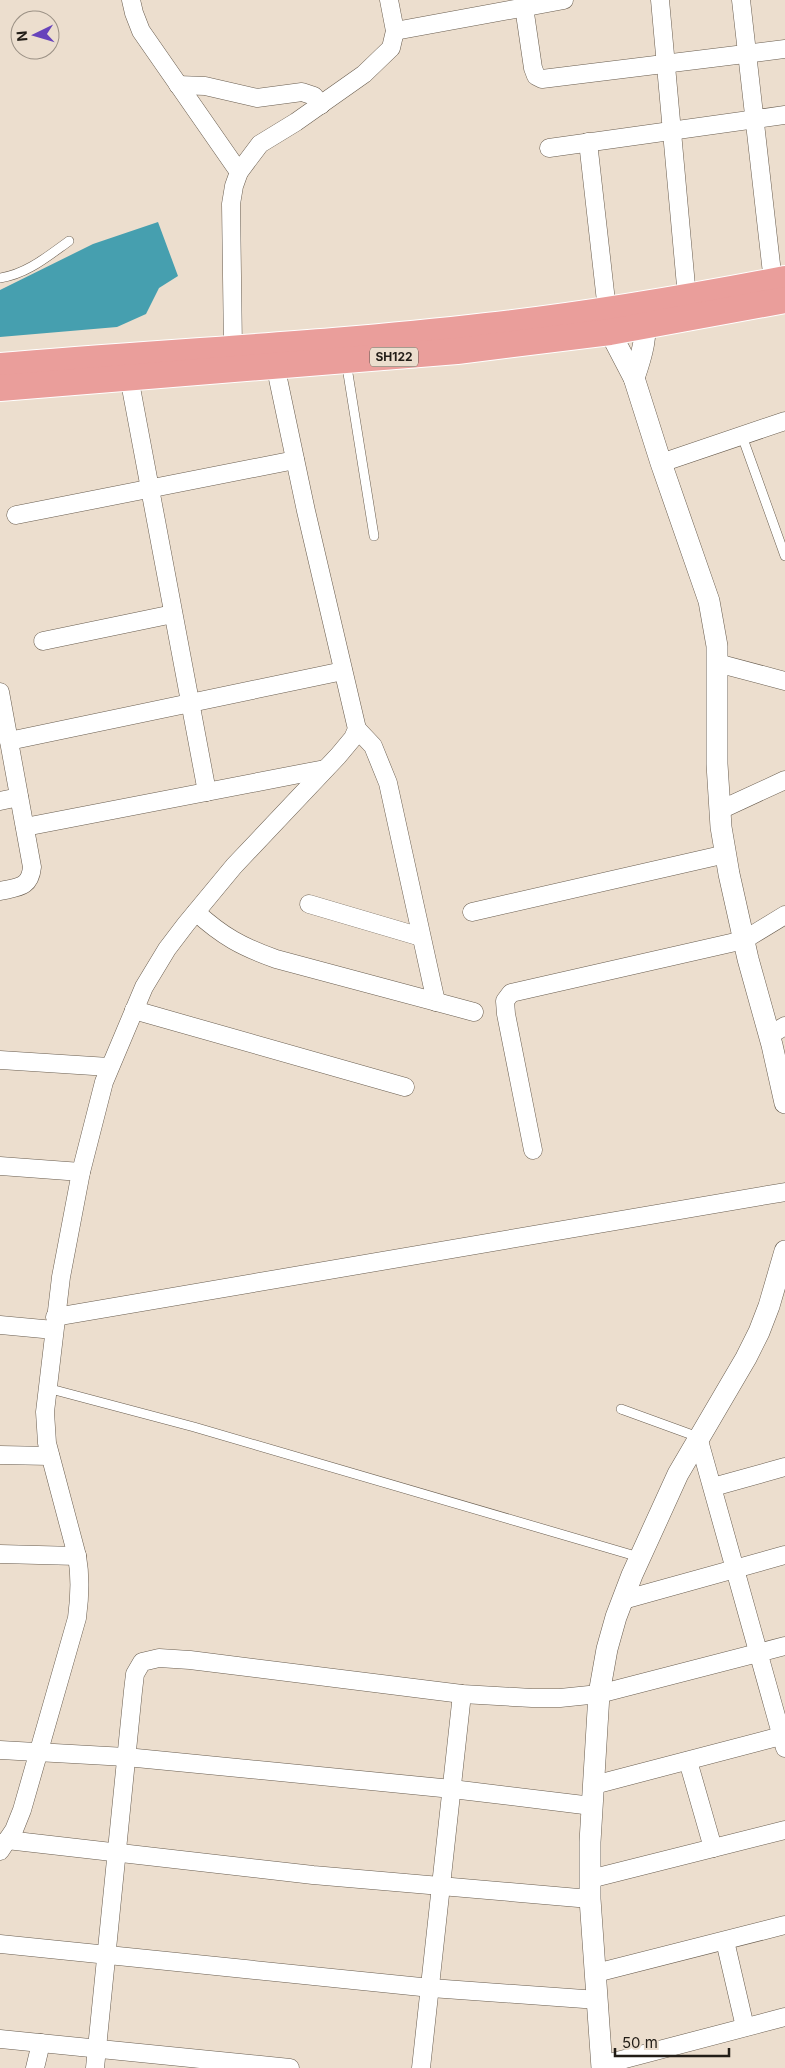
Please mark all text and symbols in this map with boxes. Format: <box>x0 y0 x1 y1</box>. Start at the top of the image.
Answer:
north arrow <box>10 10 60 60</box>
text: N <box>13 30 30 42</box>
road number: SH122 <box>370 348 418 367</box>
scale bar <box>615 2026 729 2058</box>
text: 50 m <box>622 2033 658 2052</box>

